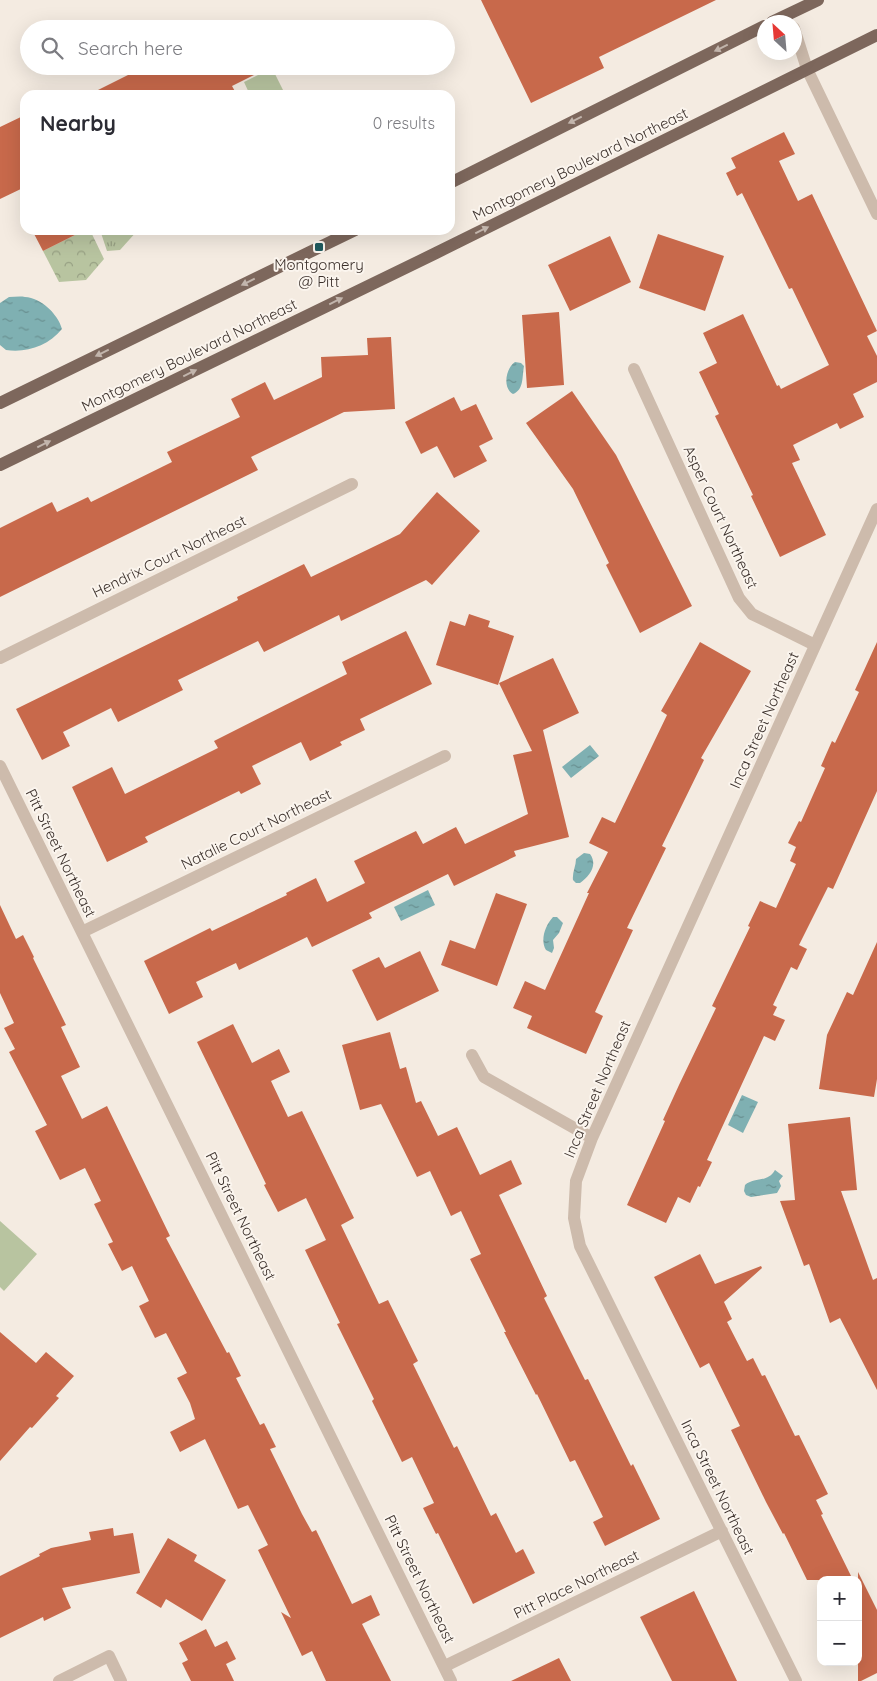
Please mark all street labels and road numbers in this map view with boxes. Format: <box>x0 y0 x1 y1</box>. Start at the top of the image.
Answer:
street label: Montgomery Boulevard Northeast <box>469 103 691 225</box>
street label: Montgomery Boulevard Northeast <box>78 294 300 416</box>
street label: Asper Court Northeast <box>680 442 762 592</box>
street label: Hendrix Court Northeast <box>89 510 249 602</box>
street label: Inca Street Northeast <box>725 649 803 791</box>
street label: Natalie Court Northeast <box>178 784 334 874</box>
street label: Pitt Street Northeast <box>22 786 100 920</box>
street label: Inca Street Northeast <box>559 1017 635 1161</box>
street label: Pitt Street Northeast <box>202 1149 280 1283</box>
street label: Inca Street Northeast <box>677 1417 759 1557</box>
street label: Pitt Street Northeast <box>381 1512 459 1646</box>
street label: Pitt Place Northeast <box>510 1545 642 1623</box>

